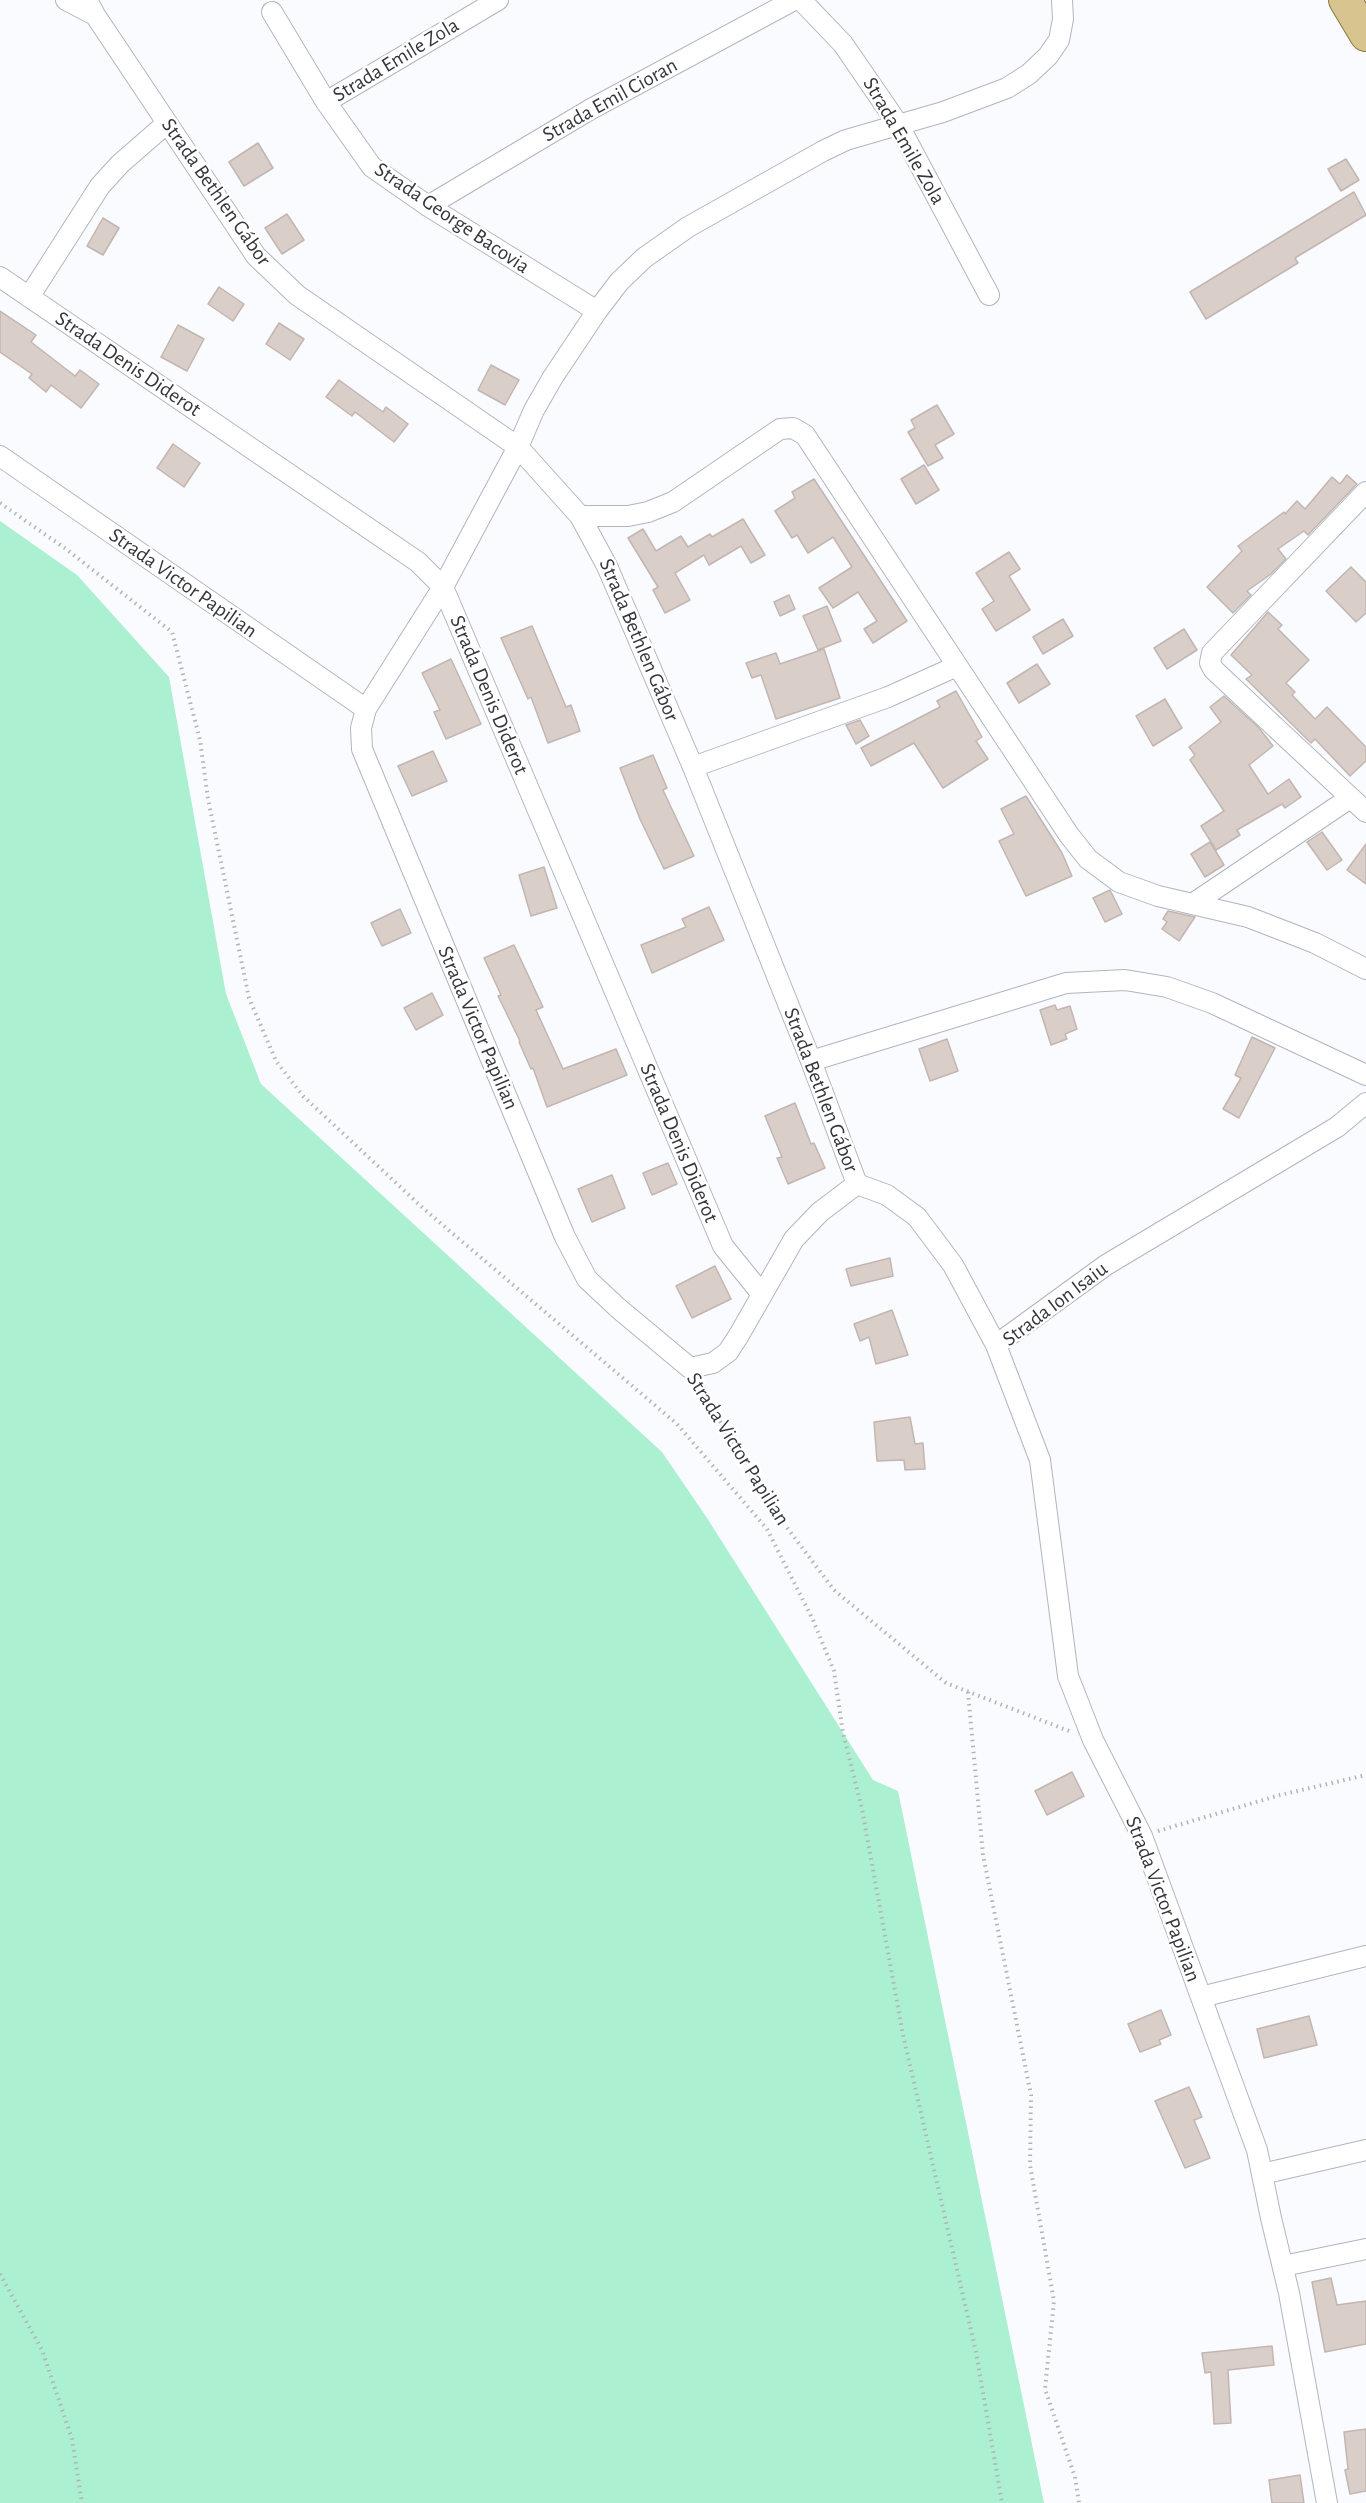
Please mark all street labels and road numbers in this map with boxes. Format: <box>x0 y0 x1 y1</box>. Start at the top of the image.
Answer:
street label: Strada Emile Zola <box>328 12 464 108</box>
street label: Strada Emil Cioran <box>538 53 682 147</box>
street label: Strada Emile Zola <box>857 73 951 209</box>
street label: Strada Bethlen Gábor <box>156 113 276 271</box>
street label: Strada George Bacovia <box>370 157 534 279</box>
street label: Strada Denis Diderot <box>50 306 206 422</box>
street label: Strada Victor Papilian <box>104 522 262 644</box>
street label: Strada Bethlen Gábor <box>593 555 685 725</box>
street label: Strada Denis Diderot <box>444 612 534 778</box>
street label: Strada Victor Papilian <box>432 942 524 1114</box>
street label: Strada Bethlen Gábor <box>778 1004 864 1176</box>
street label: Strada Denis Diderot <box>634 1060 724 1226</box>
street label: Strada Ion Isaiu <box>998 1256 1112 1352</box>
street label: Strada Victor Papilian <box>681 1368 795 1530</box>
street label: Strada Victor Papilian <box>1120 1813 1206 1985</box>

